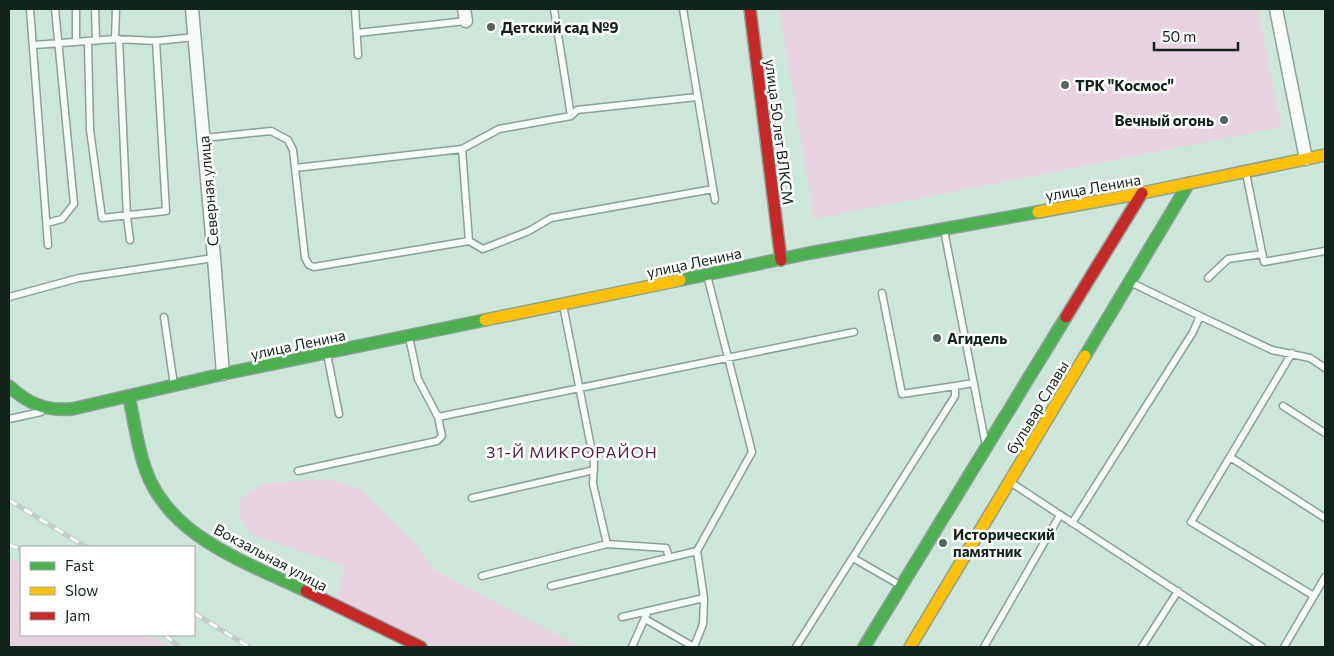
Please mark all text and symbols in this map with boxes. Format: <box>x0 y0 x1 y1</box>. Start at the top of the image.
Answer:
place label: Детский сад №9 <box>501 18 619 36</box>
scale bar <box>1154 20 1238 52</box>
marker: Детский сад №9 <box>485 21 497 33</box>
text: 50 m <box>1162 27 1196 45</box>
street label: улица 50 лет ВЛКСМ <box>762 58 798 206</box>
place label: ТРК "Космос" <box>1075 76 1174 94</box>
marker: ТРК "Космос" <box>1059 79 1071 91</box>
place label: Вечный огонь <box>1115 111 1214 129</box>
marker: Вечный огонь <box>1218 114 1230 126</box>
street label: Северная улица <box>194 135 222 247</box>
street label: улица Ленина <box>1044 170 1142 204</box>
street label: улица Ленина <box>645 243 743 281</box>
street label: улица Ленина <box>249 325 347 363</box>
place label: Агидель <box>947 329 1007 347</box>
marker: Агидель <box>931 332 943 344</box>
street label: бульвар Славы <box>1002 357 1072 457</box>
district label: 31-Й МИКРОРАЙОН <box>486 442 658 461</box>
street label: Вокзальная улица <box>211 519 331 595</box>
place label: Исторический памятник <box>953 525 1055 560</box>
marker: Исторический памятник <box>937 537 949 549</box>
legend <box>20 546 195 636</box>
text: Fast <box>65 556 94 574</box>
text: Slow <box>65 581 98 599</box>
text: Jam <box>65 606 90 624</box>

